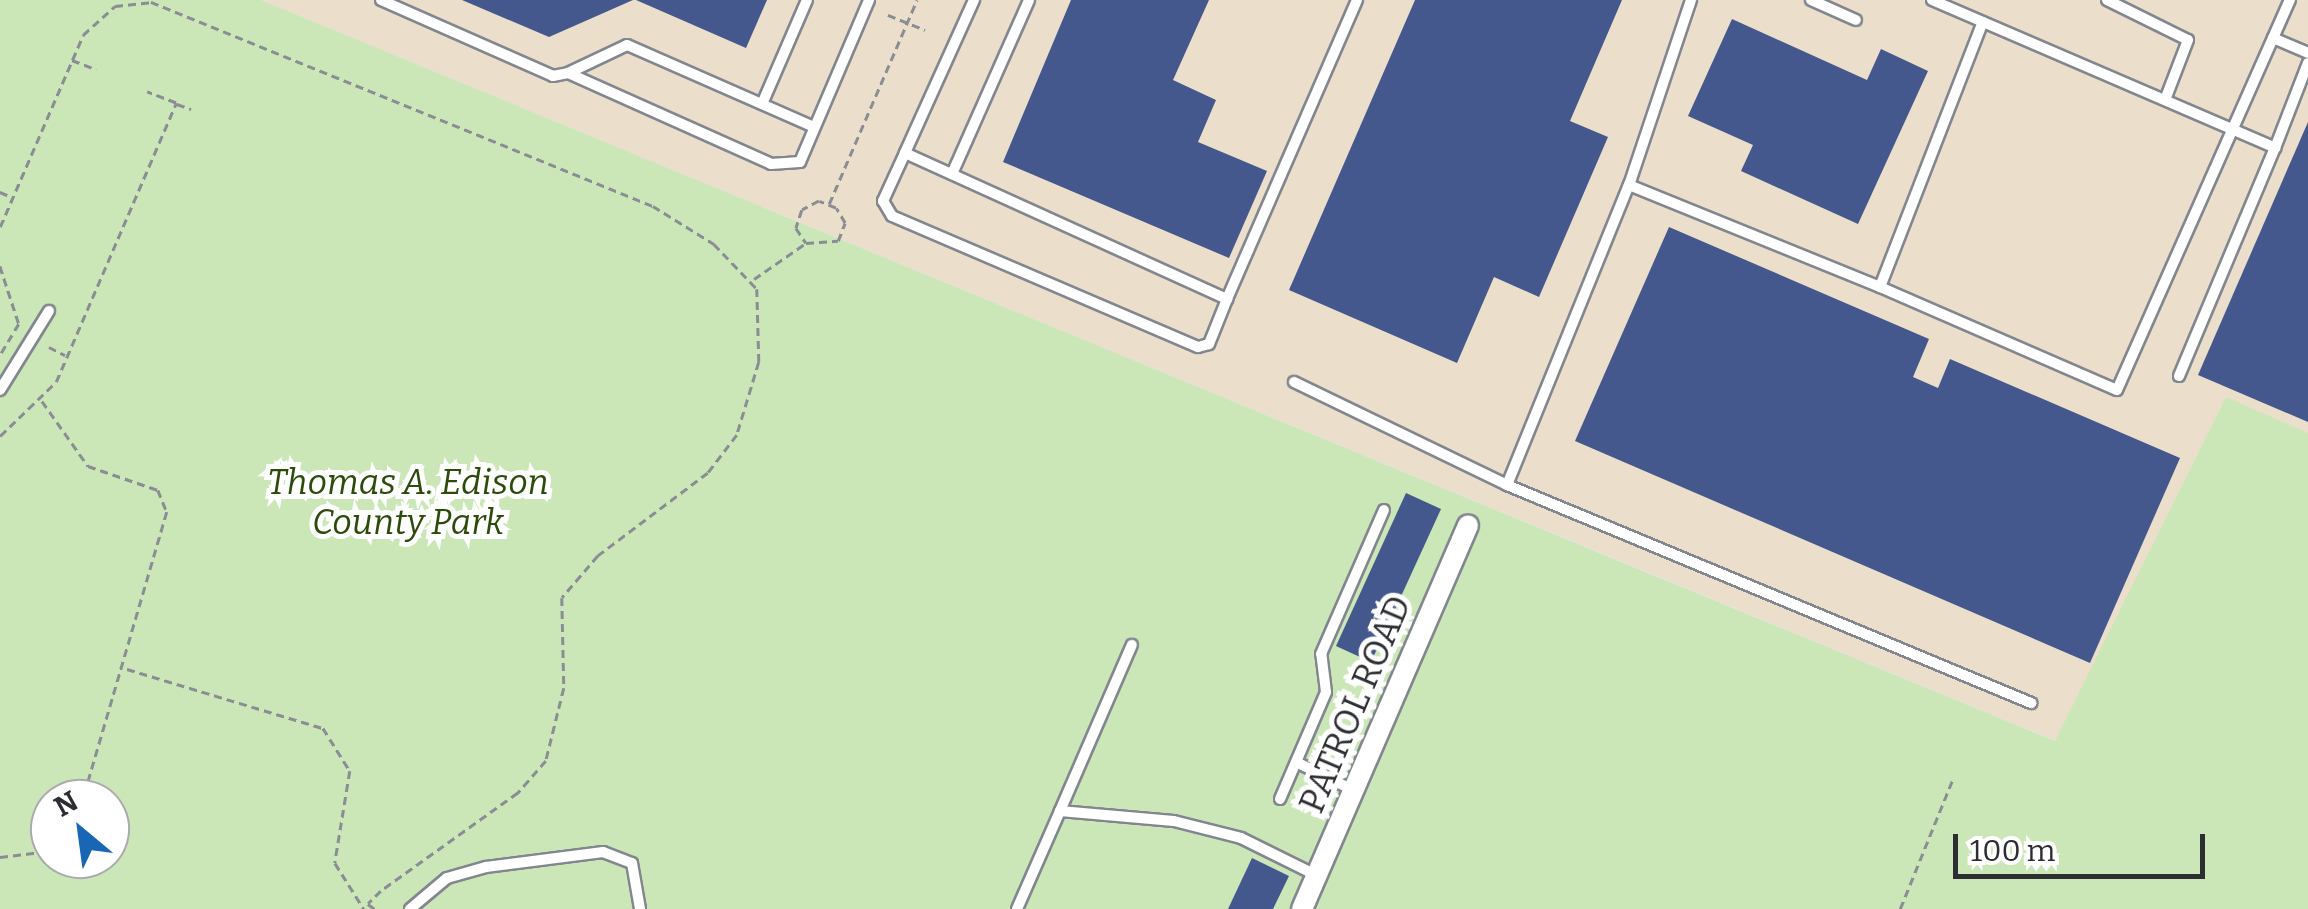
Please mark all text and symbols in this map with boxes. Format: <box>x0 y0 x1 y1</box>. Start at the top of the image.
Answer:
park label: Thomas A. Edison County Park <box>267 461 549 543</box>
street label: PATROL ROAD <box>1290 589 1420 819</box>
north arrow <box>30 779 130 879</box>
text: N <box>49 784 84 824</box>
scale bar <box>1958 814 2210 876</box>
text: 100 m <box>1970 833 2055 869</box>

